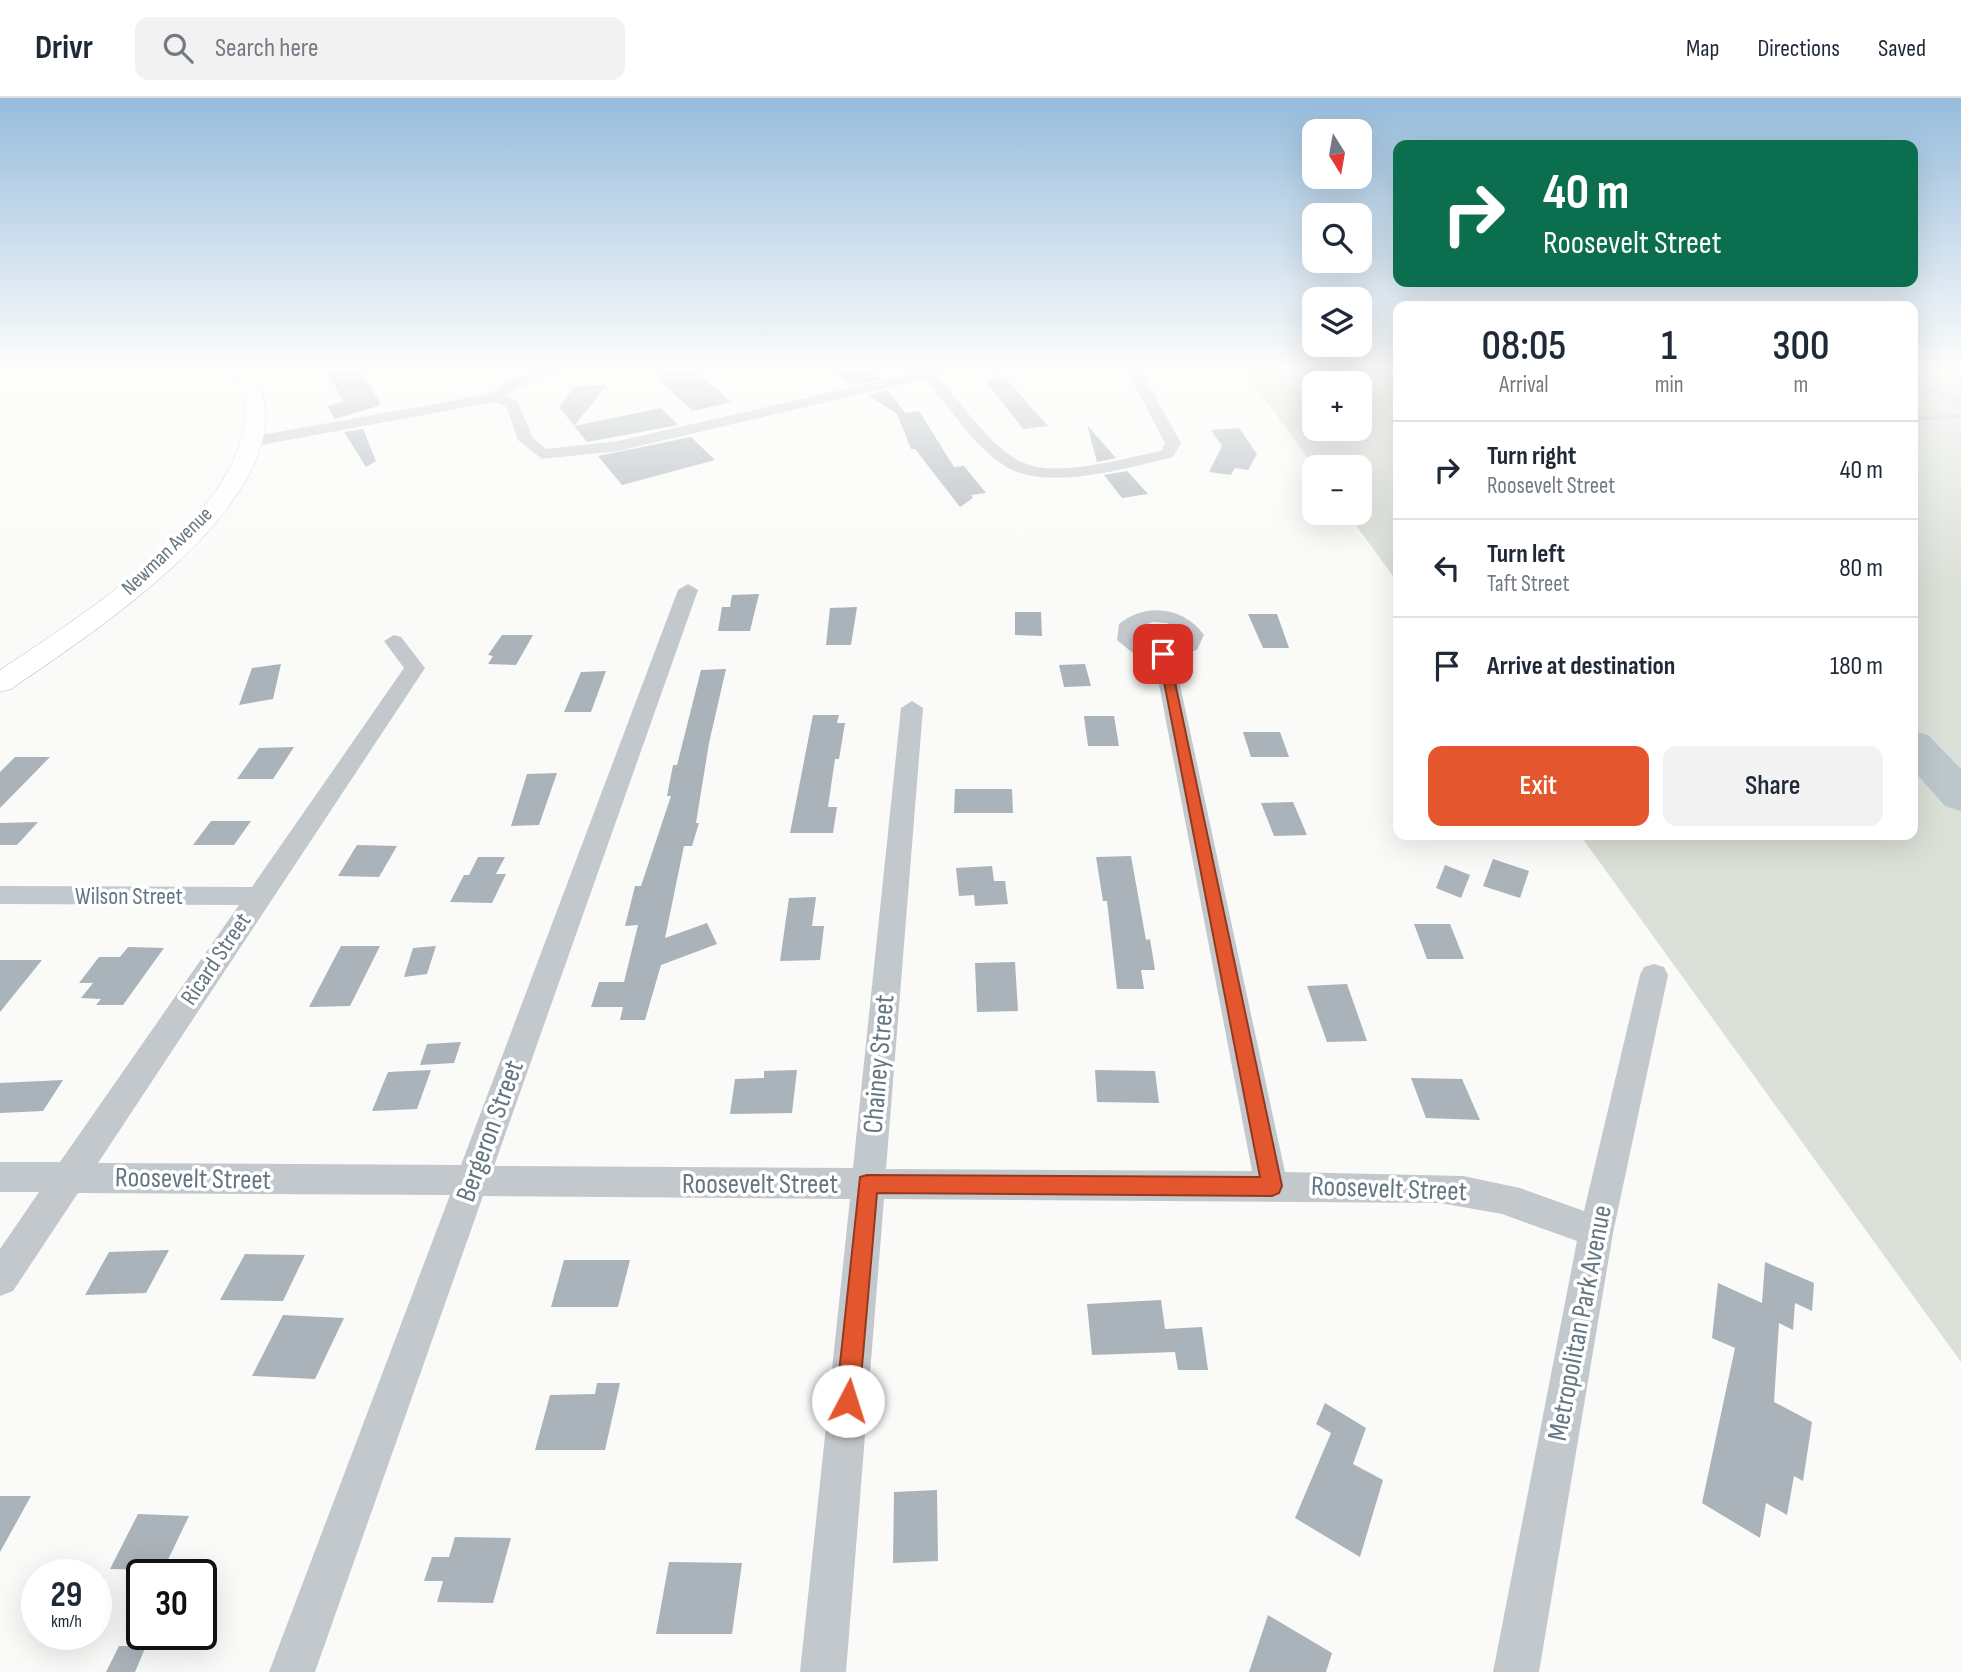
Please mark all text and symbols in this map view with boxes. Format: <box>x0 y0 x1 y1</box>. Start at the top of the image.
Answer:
search box <box>135 17 625 80</box>
text: Drivr <box>35 28 93 68</box>
icon: search <box>159 29 197 67</box>
text: Search here <box>215 33 318 64</box>
text: Map <box>1686 34 1719 63</box>
text: Directions <box>1757 34 1840 63</box>
text: Saved <box>1878 34 1926 63</box>
north arrow <box>1302 119 1372 189</box>
map controls <box>1302 119 1372 525</box>
text: 40 m <box>1543 164 1629 223</box>
icon: right <box>1428 168 1519 259</box>
button: search <box>1302 203 1372 273</box>
text: Roosevelt Street <box>1543 224 1721 263</box>
button: layers <box>1302 287 1372 357</box>
text: 08:05 <box>1482 321 1566 372</box>
text: 1 <box>1661 321 1677 372</box>
text: 300 <box>1772 321 1829 372</box>
button: + <box>1302 371 1372 441</box>
text: Arrival <box>1499 371 1549 399</box>
text: min <box>1655 371 1684 399</box>
text: m <box>1793 371 1808 399</box>
text: Turn right <box>1487 441 1576 472</box>
icon: right <box>1428 451 1466 489</box>
button: − <box>1302 455 1372 525</box>
text: 40 m <box>1840 455 1883 486</box>
text: Roosevelt Street <box>1487 472 1615 500</box>
street label: Newman Avenue <box>117 502 217 600</box>
text: Turn left <box>1487 539 1565 570</box>
icon: left <box>1428 549 1466 587</box>
text: 80 m <box>1839 553 1883 584</box>
text: Taft Street <box>1487 570 1570 598</box>
pin <box>1133 624 1193 684</box>
icon: arrive <box>1144 635 1182 673</box>
icon: arrive <box>1428 647 1466 685</box>
text: Arrive at destination <box>1487 651 1675 682</box>
text: 180 m <box>1830 651 1883 682</box>
button: Exit <box>1428 746 1649 826</box>
button: Share <box>1663 746 1883 826</box>
street label: Wilson Street <box>75 882 183 911</box>
street label: Ricard Street <box>175 907 257 1011</box>
street label: Chainey Street <box>857 993 901 1135</box>
street label: Bergeron Street <box>449 1056 531 1206</box>
street label: Roosevelt Street <box>115 1161 271 1197</box>
street label: Roosevelt Street <box>682 1168 838 1201</box>
street label: Roosevelt Street <box>1310 1170 1468 1208</box>
street label: Metropolitan Park Avenue <box>1541 1202 1619 1444</box>
position arrow <box>811 1364 885 1438</box>
speed limit sign: 30 <box>126 1559 217 1650</box>
text: 29 <box>51 1574 82 1617</box>
text: km/h <box>51 1611 82 1632</box>

